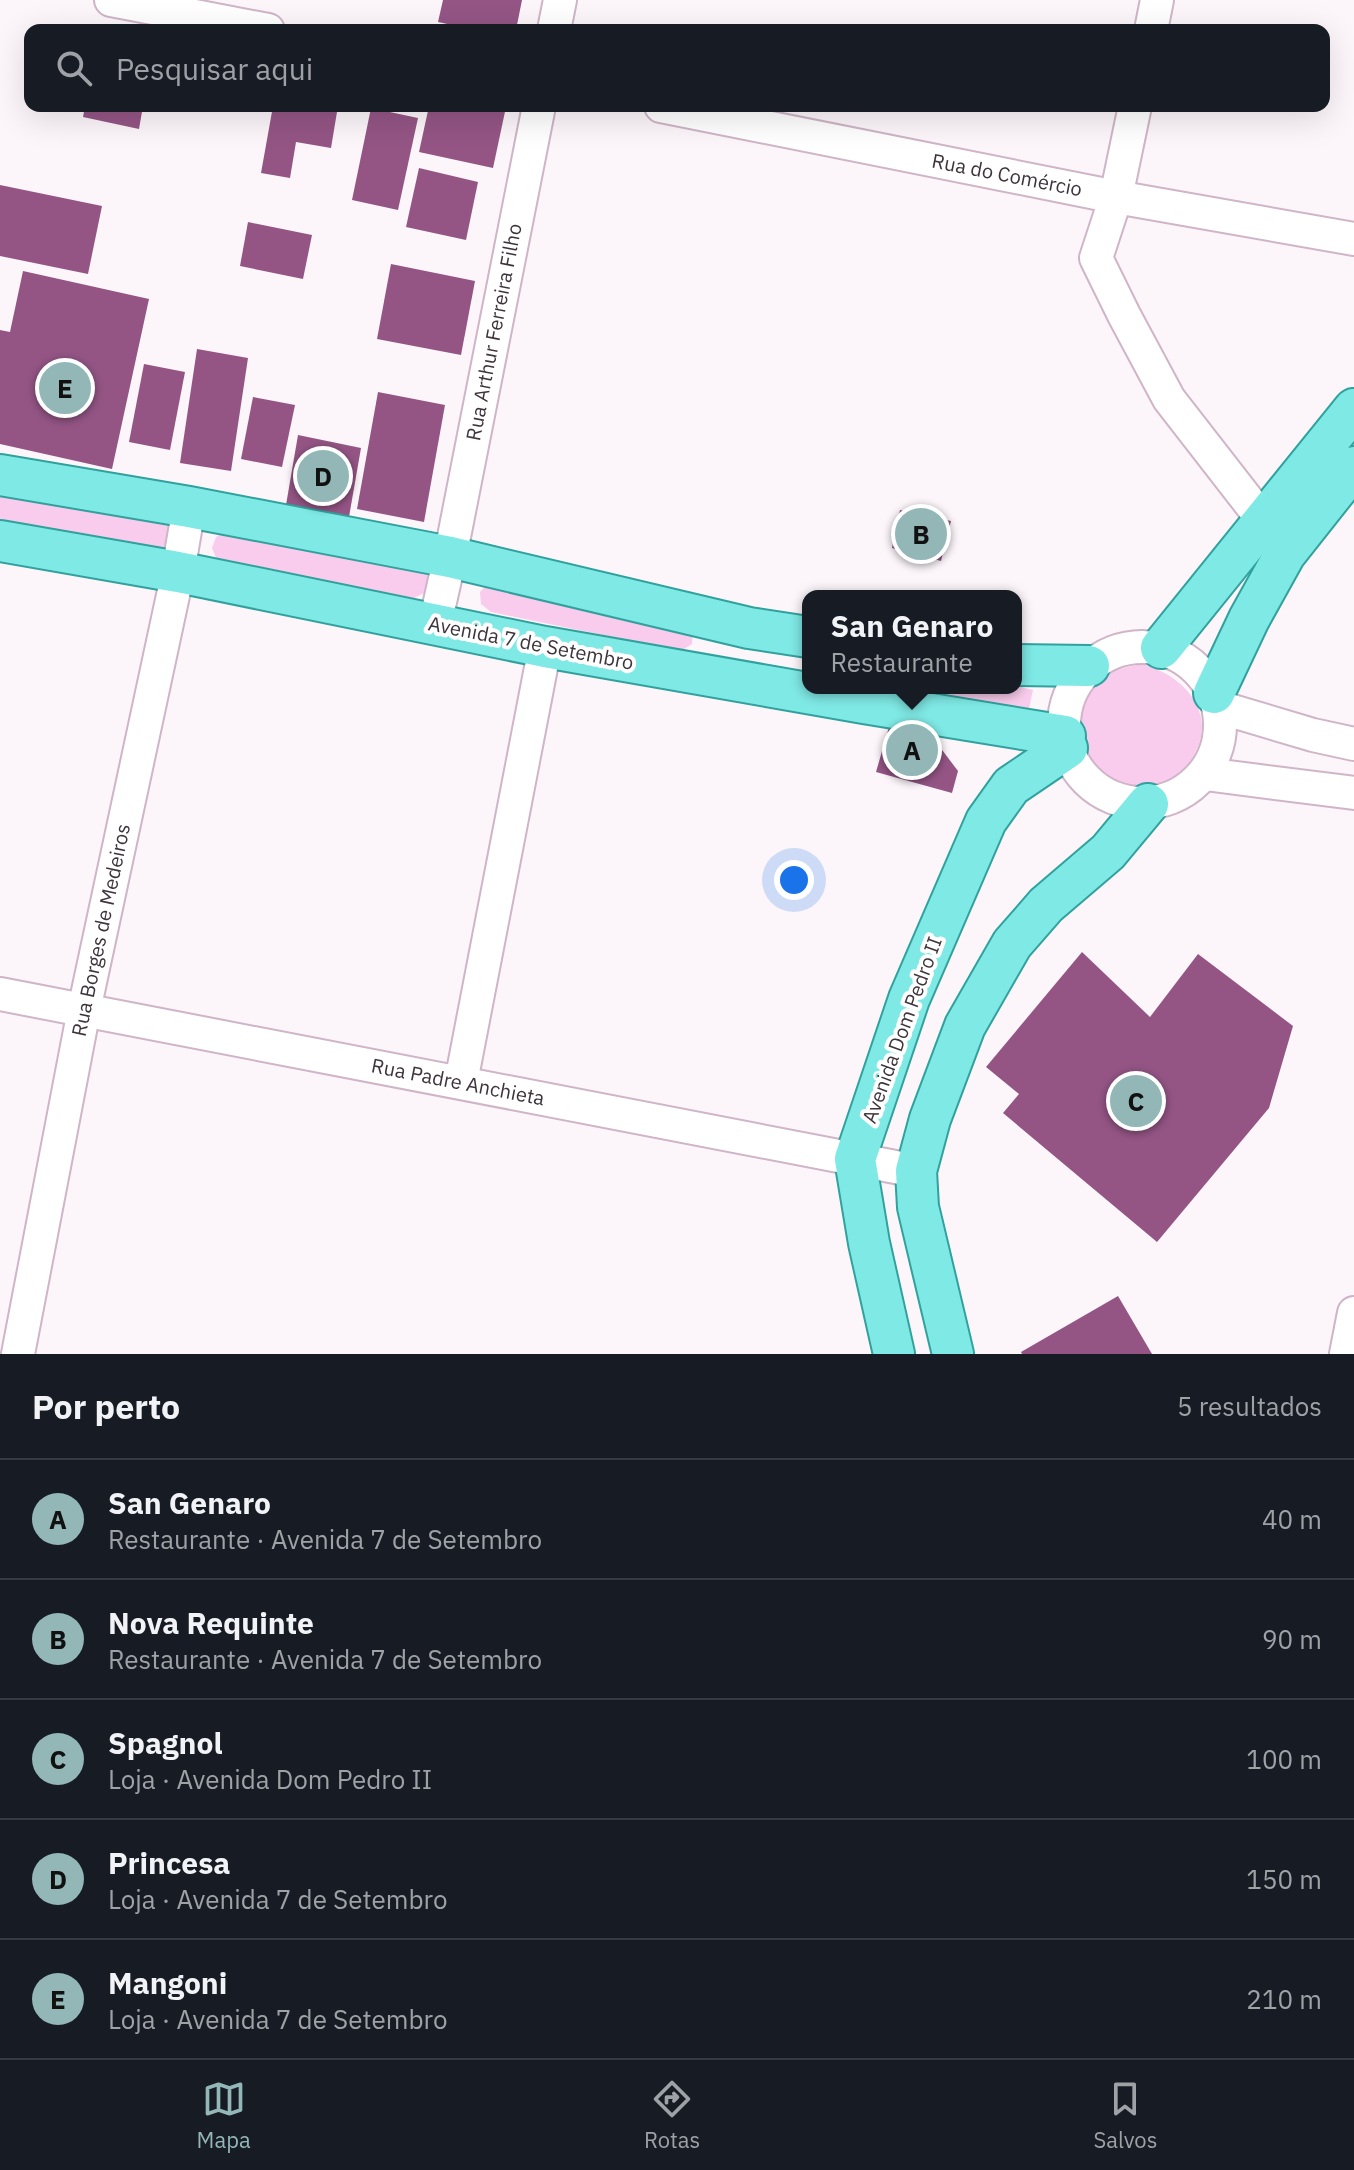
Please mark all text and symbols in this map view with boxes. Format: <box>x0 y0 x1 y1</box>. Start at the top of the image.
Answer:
search box <box>24 24 1330 112</box>
icon: search <box>52 46 96 90</box>
text: Pesquisar aqui <box>116 49 313 88</box>
street label: Rua do Comércio <box>930 147 1085 202</box>
street label: Rua Arthur Ferreira Filho <box>459 221 528 443</box>
pin: E <box>39 358 91 418</box>
pin: D <box>297 446 349 506</box>
pin: B <box>895 504 947 564</box>
popup <box>802 590 1022 694</box>
text: San Genaro <box>830 606 994 645</box>
street label: Avenida 7 de Setembro <box>426 609 636 676</box>
text: Restaurante <box>830 645 973 679</box>
pin: A <box>886 720 938 780</box>
street label: Rua Borges de Medeiros <box>65 821 136 1039</box>
your location <box>774 860 814 900</box>
street label: Avenida Dom Pedro II <box>855 933 948 1127</box>
street label: Rua Padre Anchieta <box>369 1051 547 1112</box>
pin: C <box>1110 1071 1162 1131</box>
text: Por perto <box>32 1384 180 1428</box>
text: 5 resultados <box>1177 1389 1322 1423</box>
text: San Genaro <box>108 1483 271 1522</box>
text: A <box>49 1502 67 1536</box>
text: 40 m <box>1262 1502 1322 1536</box>
text: Restaurante · Avenida 7 de Setembro <box>108 1522 542 1556</box>
text: Nova Requinte <box>108 1603 314 1642</box>
text: B <box>49 1622 67 1656</box>
text: 90 m <box>1262 1622 1322 1656</box>
text: Restaurante · Avenida 7 de Setembro <box>108 1642 542 1676</box>
text: Spagnol <box>108 1723 222 1762</box>
text: C <box>50 1742 66 1776</box>
text: 100 m <box>1246 1742 1322 1776</box>
text: Loja · Avenida Dom Pedro II <box>108 1762 432 1796</box>
text: Princesa <box>108 1843 230 1882</box>
text: D <box>49 1862 67 1896</box>
text: 150 m <box>1246 1862 1322 1896</box>
text: Loja · Avenida 7 de Setembro <box>108 1882 447 1916</box>
text: Mangoni <box>108 1963 227 2002</box>
text: E <box>50 1982 66 2016</box>
text: 210 m <box>1246 1982 1322 2016</box>
text: Loja · Avenida 7 de Setembro <box>108 2002 447 2036</box>
tab: Mapa <box>197 2077 251 2154</box>
tab: Rotas <box>644 2077 700 2154</box>
tab: Salvos <box>1093 2077 1157 2154</box>

